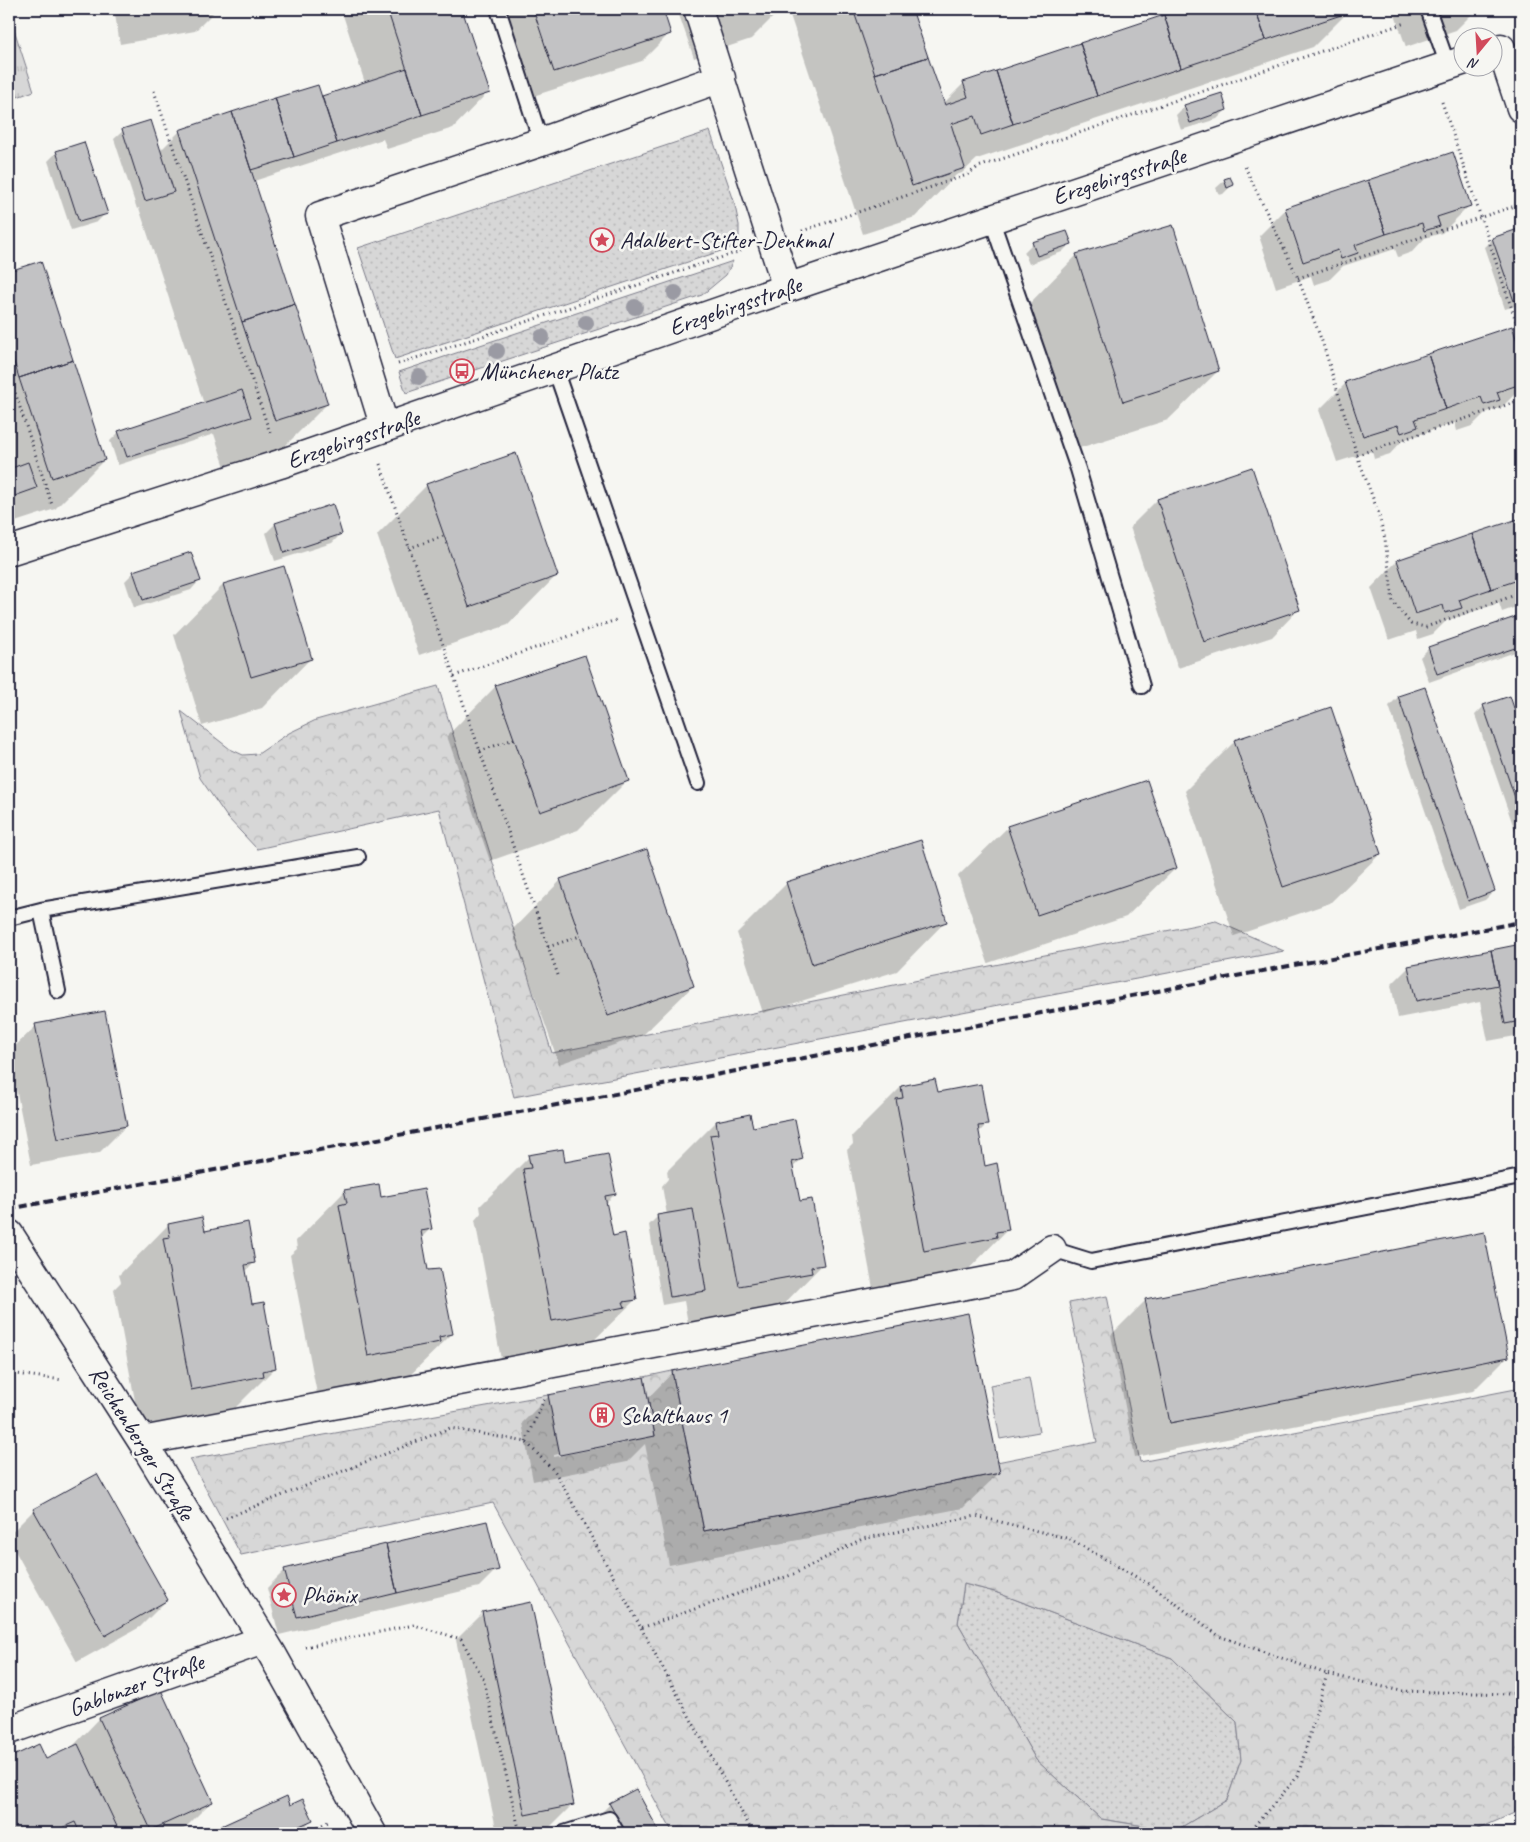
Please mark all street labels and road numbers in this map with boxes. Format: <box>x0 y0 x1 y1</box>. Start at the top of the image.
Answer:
street label: Erzgebirgsstraße <box>1049 140 1191 212</box>
street label: Erzgebirgsstraße <box>665 269 807 343</box>
street label: Erzgebirgsstraße <box>283 402 425 476</box>
street label: Reichenberger Straße <box>83 1360 203 1527</box>
street label: Gablonzer Straße <box>64 1646 210 1723</box>

